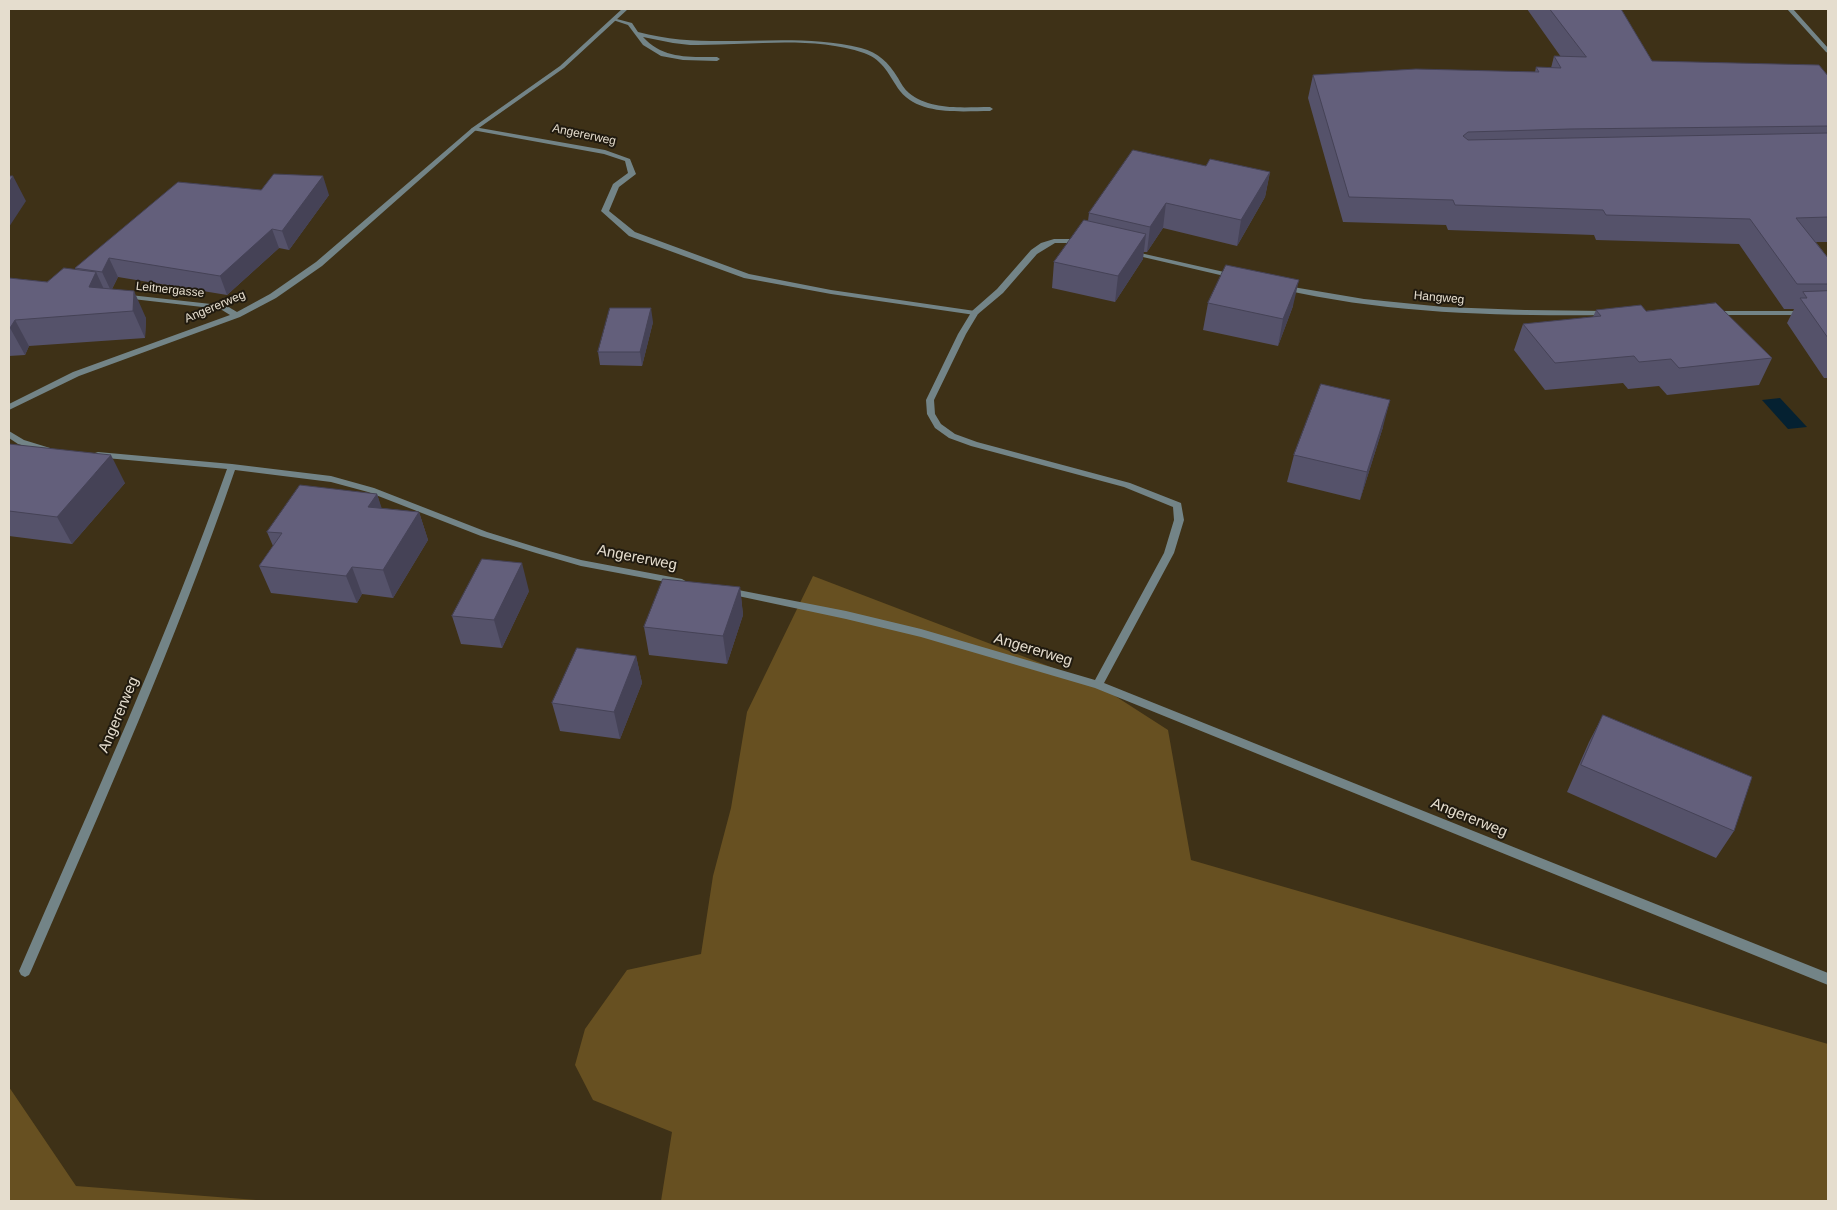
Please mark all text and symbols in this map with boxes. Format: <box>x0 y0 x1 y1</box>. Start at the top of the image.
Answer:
street label: Angererweg <box>551 121 617 149</box>
street label: Leitnergasse <box>135 279 205 301</box>
street label: Angererweg <box>182 288 248 326</box>
street label: Hangweg <box>1413 289 1465 307</box>
street label: Angererweg <box>596 541 678 575</box>
street label: Angererweg <box>992 630 1074 670</box>
street label: Angererweg <box>95 674 143 756</box>
street label: Angererweg <box>1428 795 1510 841</box>

